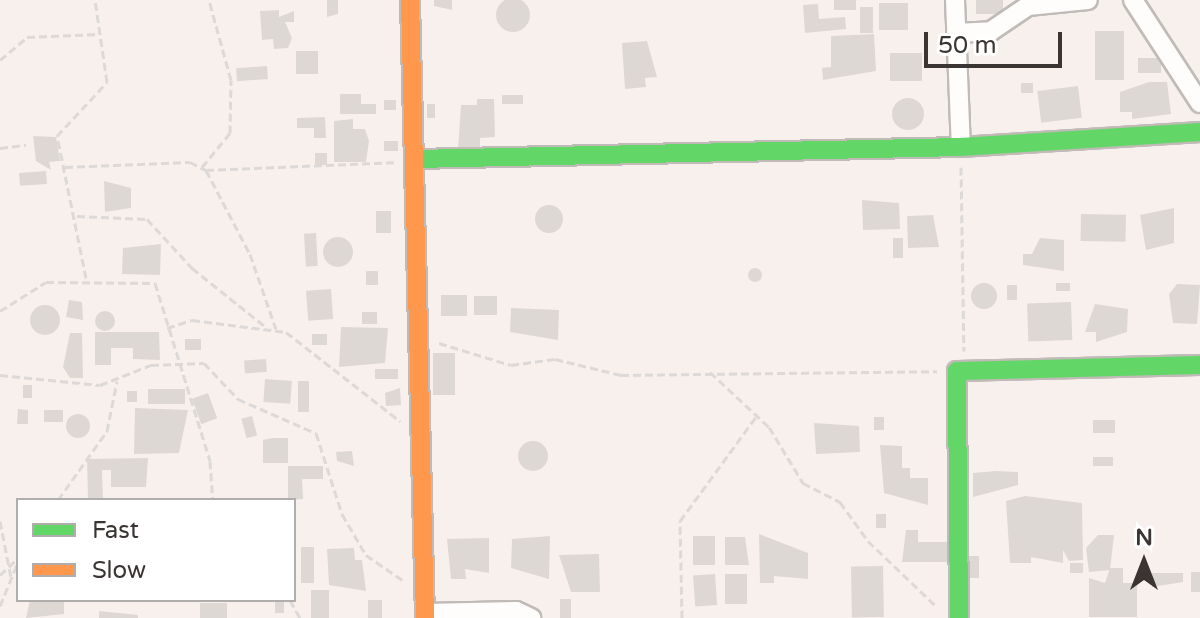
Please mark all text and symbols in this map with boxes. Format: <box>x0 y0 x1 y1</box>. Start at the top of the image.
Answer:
scale bar <box>928 16 1066 66</box>
text: 50 m <box>938 31 996 60</box>
legend <box>16 498 296 602</box>
text: Fast <box>92 516 139 545</box>
north arrow <box>1104 522 1184 602</box>
text: N <box>1135 525 1153 551</box>
text: Slow <box>92 556 146 585</box>

